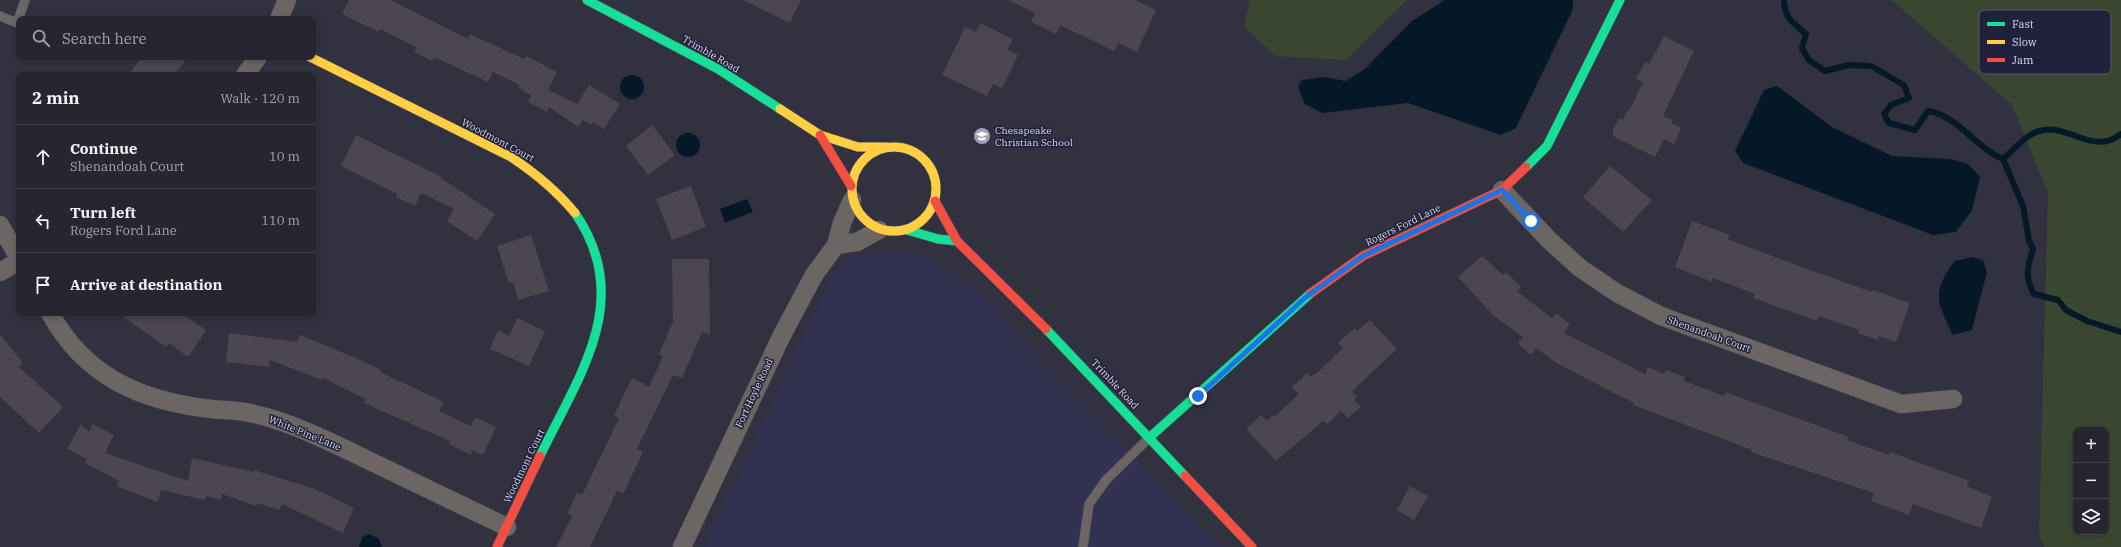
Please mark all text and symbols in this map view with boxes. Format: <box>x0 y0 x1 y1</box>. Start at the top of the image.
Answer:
legend <box>1979 10 2111 74</box>
search box <box>16 16 316 60</box>
text: Fast <box>2012 17 2034 31</box>
icon: search <box>30 27 52 49</box>
text: Search here <box>62 29 147 48</box>
street label: Trimble Road <box>680 32 742 76</box>
text: Slow <box>2012 35 2037 49</box>
text: Jam <box>2012 53 2034 67</box>
text: 2 min <box>32 87 80 109</box>
text: Walk · 120 m <box>221 90 300 107</box>
street label: Woodmont Court <box>459 115 537 165</box>
place label: Chesapeake Christian School <box>995 124 1073 149</box>
school or university icon: Chesapeake Christian School <box>972 126 992 146</box>
text: Continue <box>70 139 137 158</box>
icon: ahead <box>32 146 54 168</box>
text: 10 m <box>269 148 300 165</box>
text: Shenandoah Court <box>70 158 184 175</box>
street label: Rogers Ford Lane <box>1363 201 1443 249</box>
text: Turn left <box>70 203 136 222</box>
icon: left <box>32 210 54 232</box>
text: 110 m <box>261 212 300 229</box>
route start <box>1522 212 1540 230</box>
text: Rogers Ford Lane <box>70 222 177 239</box>
icon: arrive <box>32 274 54 296</box>
text: Arrive at destination <box>70 275 222 294</box>
street label: Shenandoah Court <box>1666 313 1753 355</box>
street label: Fort Hoyle Road <box>732 356 776 430</box>
street label: Trimble Road <box>1088 356 1142 412</box>
route end <box>1189 387 1207 405</box>
street label: White Pine Lane <box>267 413 343 453</box>
street label: Woodmont Court <box>501 427 548 505</box>
map controls <box>2073 427 2109 535</box>
button: + <box>2073 427 2109 463</box>
button: − <box>2073 463 2109 499</box>
button: layers <box>2073 499 2109 535</box>

